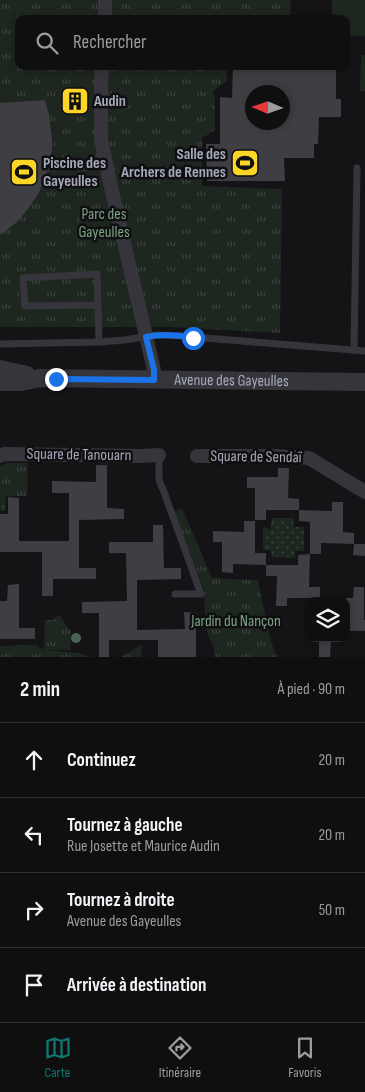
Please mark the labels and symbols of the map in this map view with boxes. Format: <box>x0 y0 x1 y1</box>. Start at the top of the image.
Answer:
north arrow <box>245 85 290 130</box>
building icon: Audin <box>60 86 90 116</box>
place label: Audin <box>93 92 126 111</box>
place label: Salle des Archers de Rennes <box>120 145 226 182</box>
sports icon: Salle des Archers de Rennes <box>230 148 260 178</box>
place label: Piscine des Gayeulles <box>43 154 106 191</box>
sports icon: Piscine des Gayeulles <box>9 157 39 187</box>
park label: Parc des Gayeulles <box>78 205 130 242</box>
route start <box>182 327 205 350</box>
route end <box>45 368 68 391</box>
street label: Avenue des Gayeulles <box>173 370 289 391</box>
street label: Square de Tanouarn <box>26 445 132 465</box>
street label: Square de Sendaï <box>210 447 303 467</box>
park label: Jardin du Nançon <box>190 612 281 631</box>

